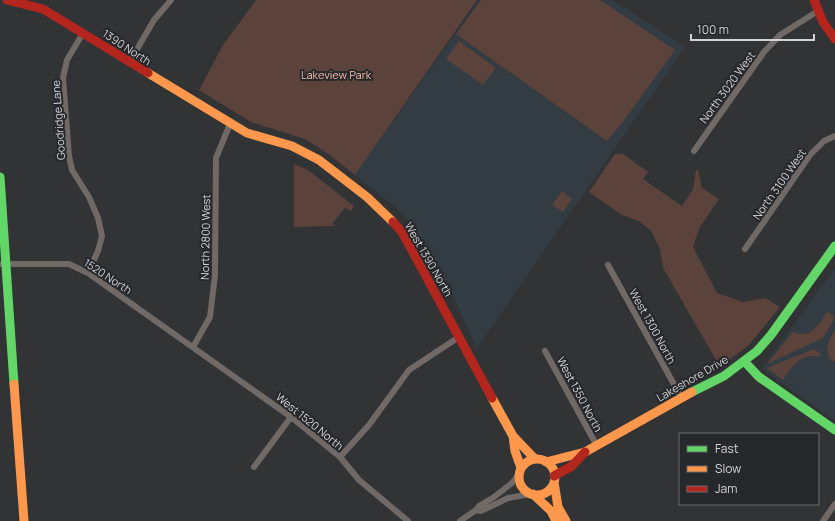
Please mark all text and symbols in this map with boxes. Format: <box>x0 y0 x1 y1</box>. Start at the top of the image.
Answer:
scale bar <box>691 16 814 42</box>
text: 100 m <box>697 21 729 38</box>
street label: 1390 North <box>100 26 154 68</box>
street label: North 3020 West <box>696 48 758 126</box>
park label: Lakeview Park <box>301 67 372 82</box>
street label: Goodridge Lane <box>48 79 68 160</box>
street label: North 3100 West <box>749 146 809 222</box>
street label: North 2800 West <box>197 194 213 280</box>
street label: West 1390 North <box>402 219 456 299</box>
street label: 1520 North <box>81 255 135 297</box>
street label: West 1300 North <box>626 286 680 366</box>
street label: Lakeshore Drive <box>653 351 731 405</box>
street label: West 1350 North <box>554 354 606 434</box>
street label: West 1520 North <box>273 389 347 453</box>
legend <box>679 433 819 505</box>
text: Fast <box>715 440 739 457</box>
text: Slow <box>715 460 741 477</box>
text: Jam <box>715 480 737 497</box>

